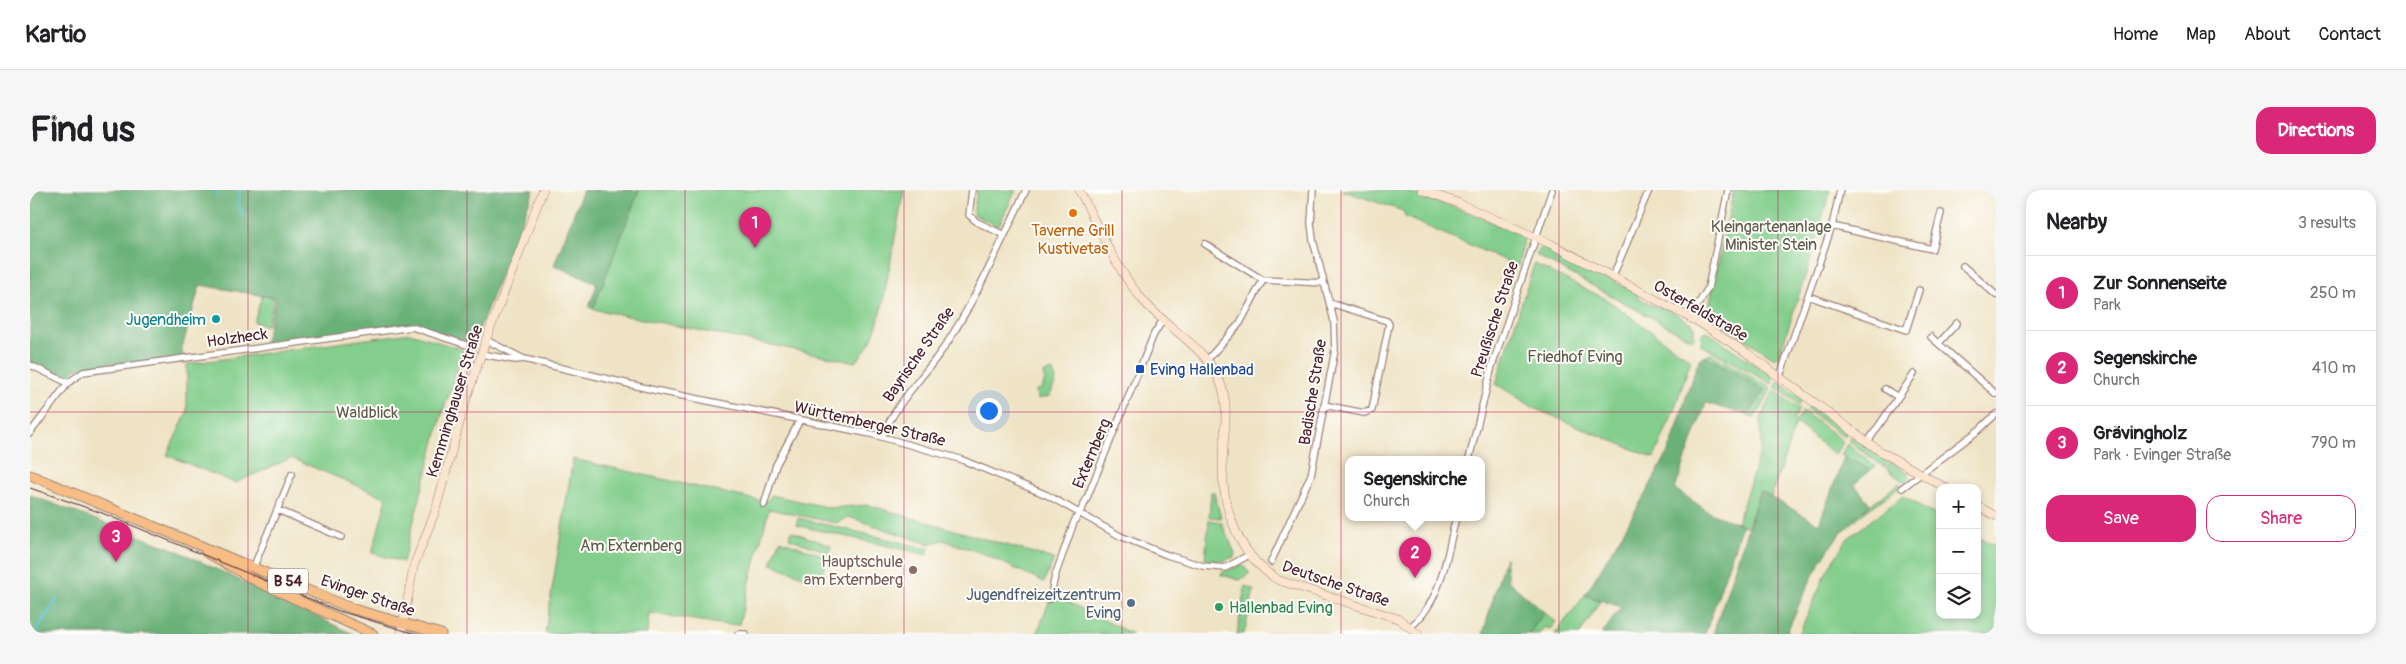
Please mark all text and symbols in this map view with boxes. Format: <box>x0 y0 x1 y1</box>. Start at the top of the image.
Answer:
text: Kartio <box>25 20 86 49</box>
text: Home <box>2113 23 2158 46</box>
text: Map <box>2186 23 2216 46</box>
text: About <box>2244 23 2290 46</box>
text: Contact <box>2318 23 2381 46</box>
button: Directions <box>2256 107 2376 154</box>
text: Find us <box>30 108 135 152</box>
pin: 1 <box>739 207 771 248</box>
marker: Taverne Grill Kustivetas <box>1067 207 1079 219</box>
text: Nearby <box>2046 209 2107 236</box>
text: 3 results <box>2298 213 2356 233</box>
park label: Kleingartenanlage Minister Stein <box>1711 217 1831 255</box>
place label: Taverne Grill Kustivetas <box>1031 221 1115 259</box>
street label: Preußische Straße <box>1467 259 1523 380</box>
text: Zur Sonnenseite <box>2093 271 2227 295</box>
street label: Osterfeldstraße <box>1650 276 1751 346</box>
text: 1 <box>2059 283 2065 303</box>
text: 250 m <box>2310 283 2356 303</box>
text: Park <box>2093 295 2121 315</box>
street label: Bayrische Straße <box>879 303 959 406</box>
place label: Jugendheim <box>126 310 206 330</box>
marker: Jugendheim <box>210 313 222 325</box>
street label: Kemminghauser Straße <box>422 323 488 480</box>
street label: Holzheck <box>206 324 269 352</box>
street label: Badische Straße <box>1295 338 1331 447</box>
text: Segenskirche <box>2093 346 2197 370</box>
park label: Friedhof Eving <box>1527 347 1623 367</box>
text: 2 <box>2058 358 2066 378</box>
text: 410 m <box>2312 358 2356 378</box>
place label: Eving Hallenbad <box>1150 360 1254 380</box>
marker: Eving Hallenbad <box>1134 363 1146 375</box>
text: Church <box>2093 370 2140 390</box>
street label: Württemberger Straße <box>792 397 947 451</box>
your location <box>976 398 1002 424</box>
park label: Waldblick <box>336 403 398 423</box>
street label: Externberg <box>1068 415 1116 491</box>
text: Grävingholz <box>2093 421 2187 445</box>
text: 3 <box>2058 433 2066 453</box>
text: 790 m <box>2311 433 2356 453</box>
text: Park · Evinger Straße <box>2093 445 2231 465</box>
popup <box>1345 456 1485 521</box>
text: Segenskirche <box>1363 467 1467 491</box>
map controls <box>1936 484 1981 619</box>
button: + <box>1936 484 1981 529</box>
text: Church <box>1363 491 1410 511</box>
button: Save <box>2046 495 2196 542</box>
button: Share <box>2206 495 2356 542</box>
pin: 3 <box>100 521 132 562</box>
button: − <box>1936 529 1981 574</box>
park label: Am Externberg <box>580 536 682 556</box>
pin: 2 <box>1399 537 1431 578</box>
place label: Hauptschule am Externberg <box>804 552 903 590</box>
street label: Deutsche Straße <box>1279 556 1392 612</box>
marker: Hauptschule am Externberg <box>907 564 919 576</box>
road number: B 54 <box>268 568 308 594</box>
street label: Evinger Straße <box>318 571 417 621</box>
button: layers <box>1936 574 1981 619</box>
place label: Jugendfreizeitzentrum Eving <box>966 585 1121 623</box>
marker: Jugendfreizeitzentrum Eving <box>1125 597 1137 609</box>
place label: Hallenbad Eving <box>1229 598 1333 618</box>
marker: Hallenbad Eving <box>1213 601 1225 613</box>

